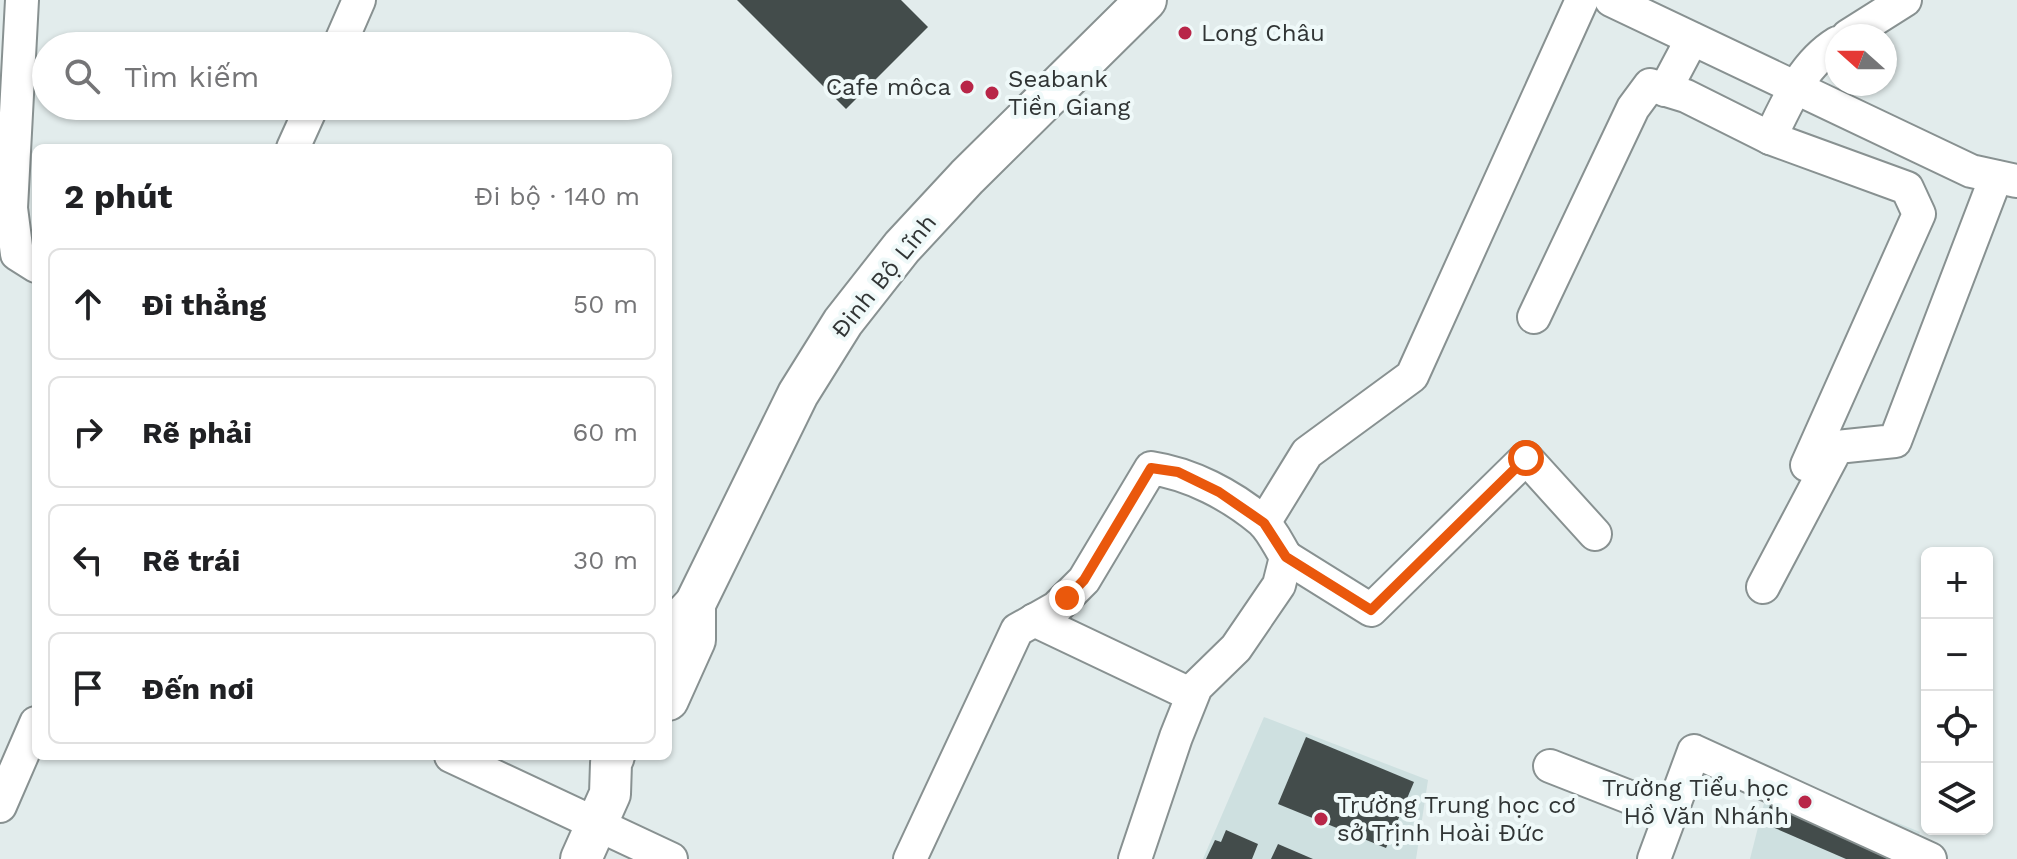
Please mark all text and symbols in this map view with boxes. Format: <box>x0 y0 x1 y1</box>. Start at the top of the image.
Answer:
place label: Long Châu <box>1201 19 1325 47</box>
marker: Long Châu <box>1176 24 1194 42</box>
north arrow <box>1825 24 1897 96</box>
search box <box>32 32 672 120</box>
icon: search <box>60 54 104 98</box>
text: Tìm kiếm <box>124 59 259 94</box>
place label: Seabank Tiền Giang <box>1008 65 1131 121</box>
place label: Cafe môca <box>826 73 951 101</box>
marker: Cafe môca <box>958 78 976 96</box>
marker: Seabank Tiền Giang <box>983 84 1001 102</box>
text: 2 phút <box>64 176 172 216</box>
text: Đi bộ · 140 m <box>474 181 640 211</box>
street label: Đinh Bộ Lĩnh <box>826 209 942 343</box>
icon: ahead <box>66 282 110 326</box>
text: Đi thẳng <box>142 287 266 322</box>
text: 50 m <box>573 289 638 319</box>
icon: right <box>66 410 110 454</box>
text: Rẽ phải <box>142 415 252 450</box>
text: 60 m <box>572 417 638 447</box>
route start <box>1508 440 1544 476</box>
icon: left <box>66 538 110 582</box>
text: Rẽ trái <box>142 543 240 578</box>
text: 30 m <box>573 545 638 575</box>
map controls <box>1921 547 1993 835</box>
button: + <box>1921 547 1993 619</box>
route end <box>1049 580 1085 616</box>
button: − <box>1921 619 1993 691</box>
icon: arrive <box>66 666 110 710</box>
text: Đến nơi <box>142 671 254 706</box>
button: locate <box>1921 691 1993 763</box>
button: layers <box>1921 763 1993 835</box>
place label: Trường Tiểu học Hồ Văn Nhánh <box>1602 774 1789 830</box>
place label: Trường Trung học cơ sở Trịnh Hoài Đức <box>1337 791 1576 847</box>
marker: Trường Tiểu học Hồ Văn Nhánh <box>1796 793 1814 811</box>
marker: Trường Trung học cơ sở Trịnh Hoài Đức <box>1312 810 1330 828</box>

